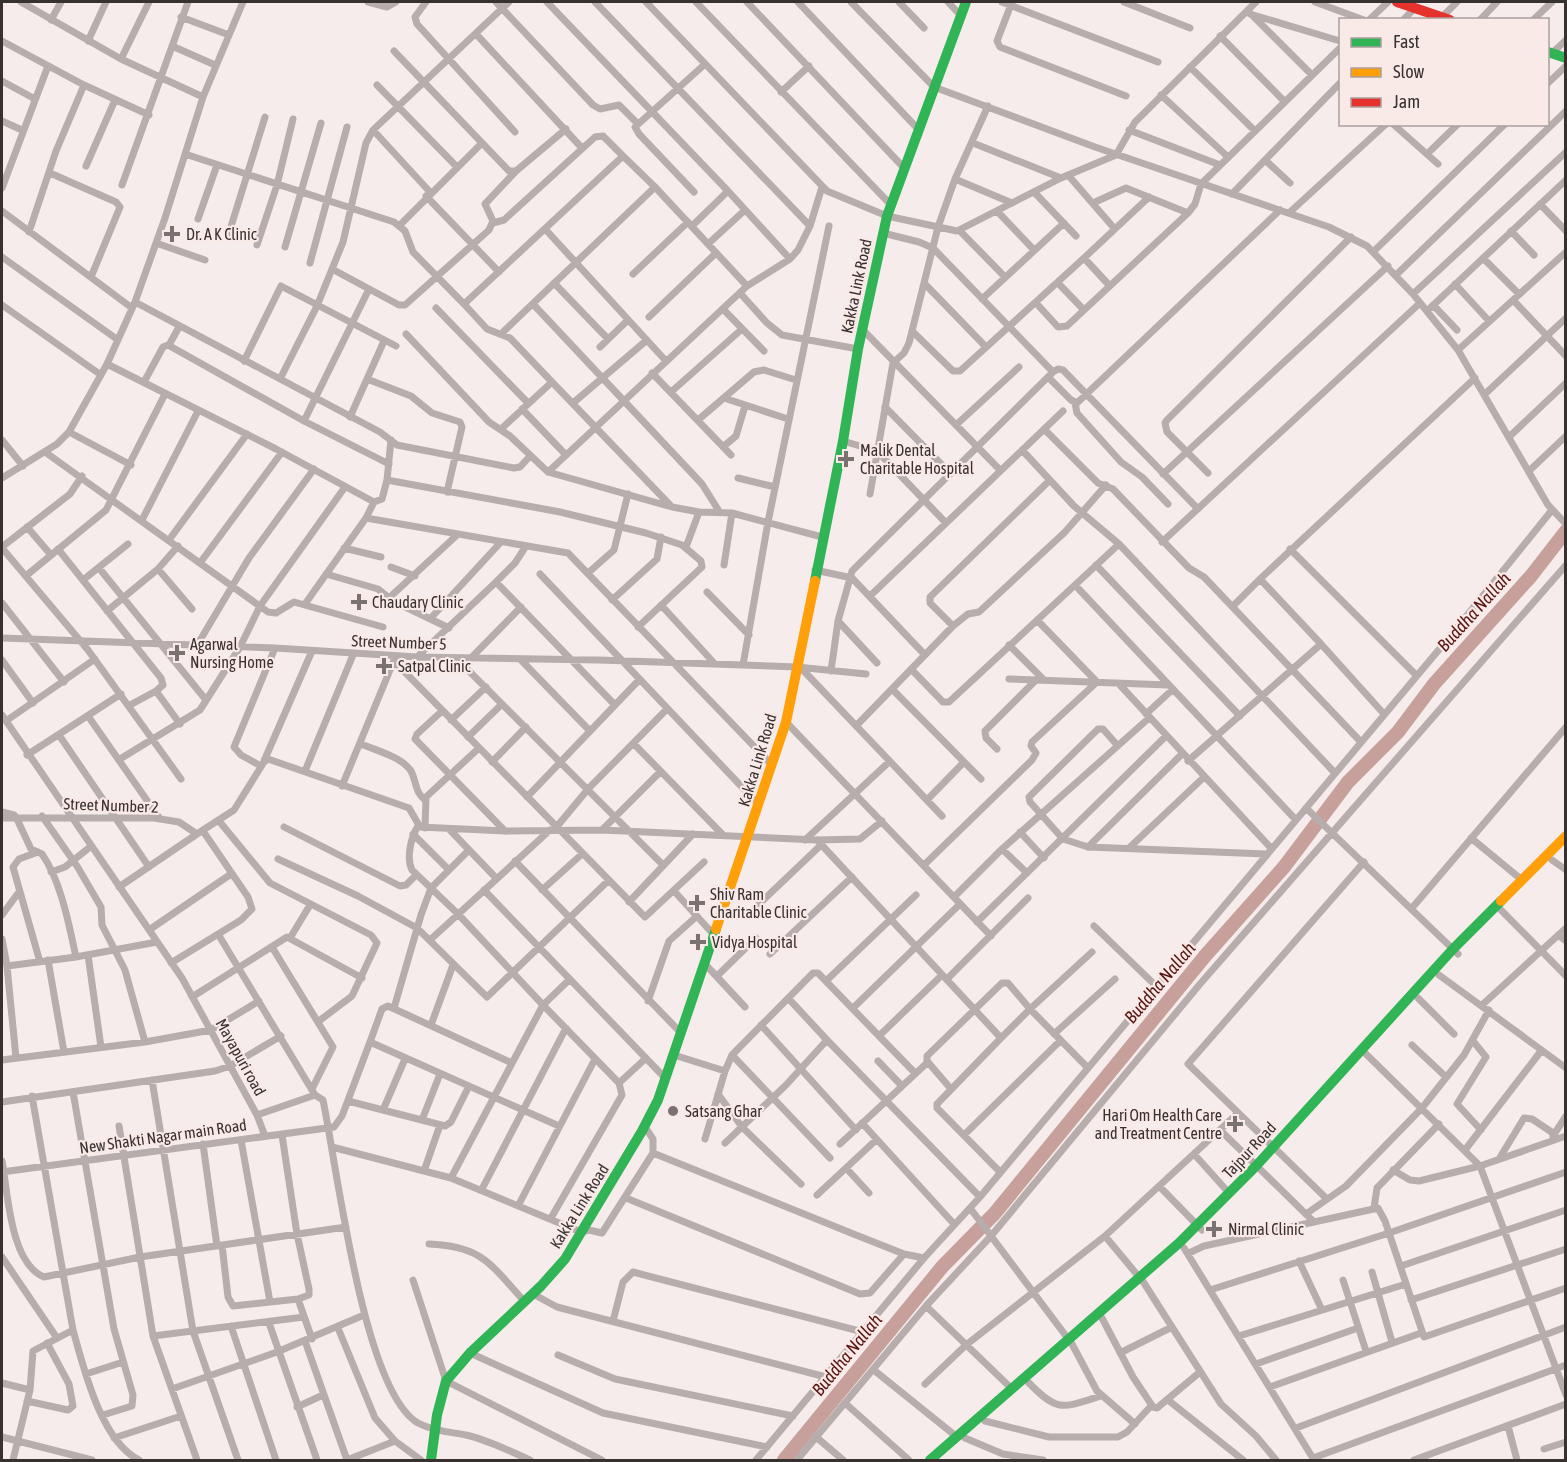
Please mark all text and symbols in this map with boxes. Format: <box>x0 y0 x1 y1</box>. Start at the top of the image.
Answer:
legend <box>1339 18 1549 126</box>
text: Fast <box>1393 31 1420 52</box>
text: Slow <box>1393 61 1424 82</box>
text: Jam <box>1393 91 1420 112</box>
marker: Dr. A K Clinic <box>163 225 181 243</box>
place label: Dr. A K Clinic <box>186 225 257 243</box>
street label: Kakka Link Road <box>837 237 875 335</box>
place label: Malik Dental Charitable Hospital <box>860 441 975 478</box>
marker: Malik Dental Charitable Hospital <box>837 450 855 468</box>
water label: Buddha Nallah <box>1433 568 1515 656</box>
marker: Chaudary Clinic <box>350 593 368 611</box>
place label: Chaudary Clinic <box>372 593 463 612</box>
street label: Street Number 5 <box>351 631 447 653</box>
place label: Agarwal Nursing Home <box>190 635 274 672</box>
marker: Agarwal Nursing Home <box>168 644 186 662</box>
marker: Satpal Clinic <box>375 657 393 675</box>
place label: Satpal Clinic <box>398 657 471 676</box>
street label: Kakka Link Road <box>734 711 780 809</box>
street label: Street Number 2 <box>63 794 159 816</box>
place label: Shiv Ram Charitable Clinic <box>710 885 807 921</box>
marker: Shiv Ram Charitable Clinic <box>688 894 706 912</box>
marker: Vidya Hospital <box>689 933 707 951</box>
place label: Vidya Hospital <box>712 933 798 952</box>
water label: Buddha Nallah <box>1120 938 1200 1027</box>
street label: Mayapuri road <box>212 1015 270 1099</box>
place label: Satsang Ghar <box>685 1102 762 1121</box>
marker: Satsang Ghar <box>666 1104 680 1118</box>
place label: Hari Om Health Care and Treatment Centre <box>1095 1106 1222 1142</box>
street label: New Shakti Nagar main Road <box>78 1115 248 1158</box>
marker: Hari Om Health Care and Treatment Centre <box>1226 1115 1244 1133</box>
street label: Tajpur Road <box>1219 1118 1280 1182</box>
street label: Kakka Link Road <box>546 1160 612 1252</box>
marker: Nirmal Clinic <box>1205 1220 1223 1238</box>
place label: Nirmal Clinic <box>1228 1220 1304 1238</box>
water label: Buddha Nallah <box>807 1309 886 1400</box>

